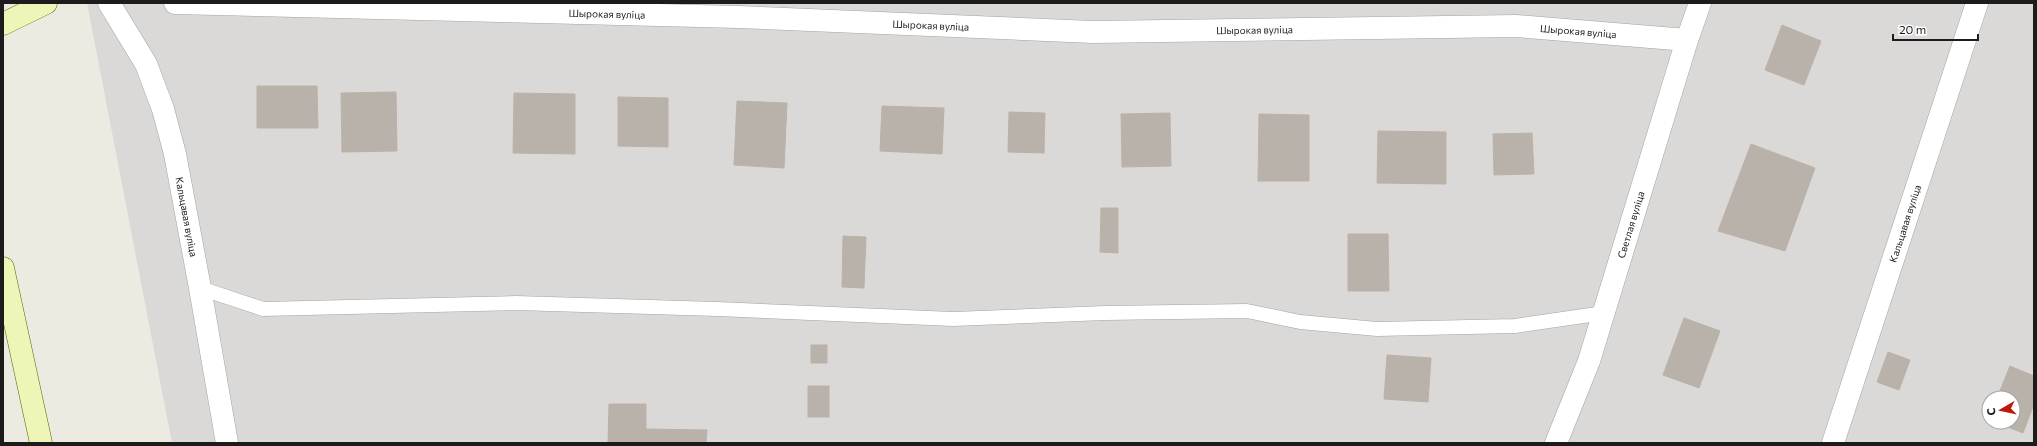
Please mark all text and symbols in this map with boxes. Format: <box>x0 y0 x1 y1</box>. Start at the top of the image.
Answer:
street label: Шырокая вуліца <box>568 7 645 21</box>
scale bar <box>1893 16 1978 42</box>
street label: Шырокая вуліца <box>892 18 969 33</box>
street label: Шырокая вуліца <box>1540 22 1617 40</box>
text: 20 m <box>1899 22 1926 36</box>
street label: Шырокая вуліца <box>1216 23 1293 36</box>
street label: Кальцавая вуліца <box>173 176 200 258</box>
street label: Кальцавая вуліца <box>1887 183 1923 264</box>
street label: Светлая вуліца <box>1615 190 1647 260</box>
north arrow <box>1981 390 2021 430</box>
text: С <box>1984 406 1998 416</box>

